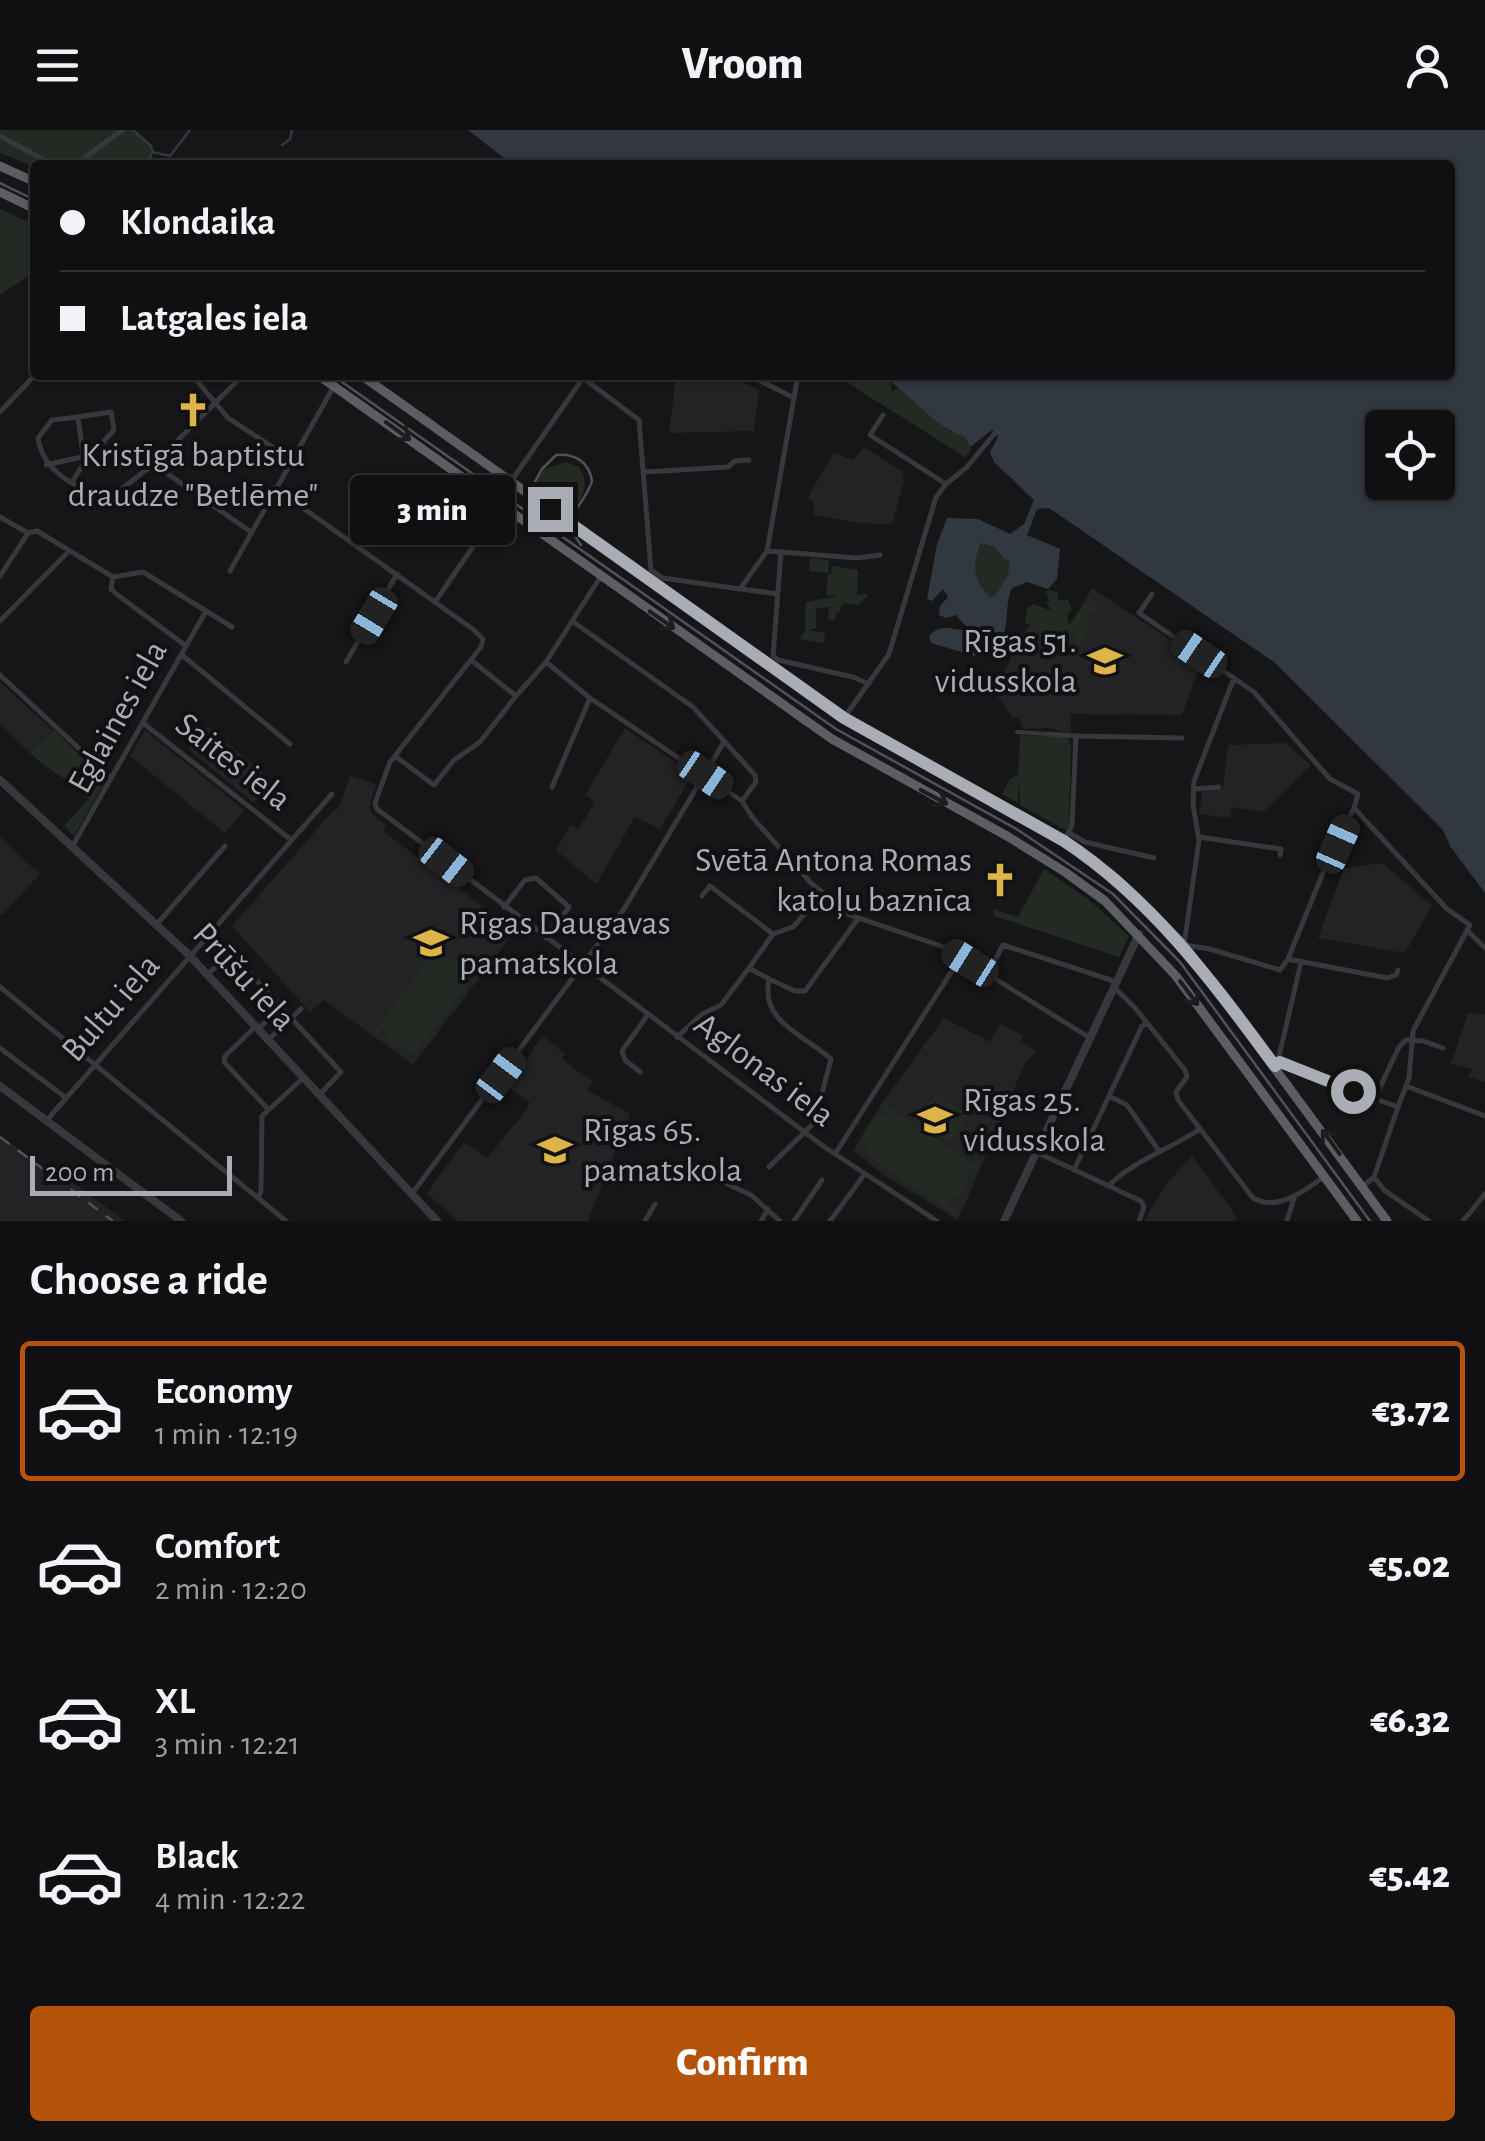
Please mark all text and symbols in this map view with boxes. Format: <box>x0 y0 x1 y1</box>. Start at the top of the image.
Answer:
icon: menu <box>30 38 85 93</box>
icon: person <box>1400 38 1455 93</box>
text: Vroom <box>681 42 804 87</box>
text: Klondaika <box>120 204 276 242</box>
text: Latgales iela <box>120 300 308 338</box>
church icon: Kristīgā baptistu draudze "Betlēme" <box>174 391 212 429</box>
map controls <box>1365 410 1455 500</box>
button: locate <box>1365 410 1455 500</box>
one-way arrow <box>383 421 411 442</box>
place label: Kristīgā baptistu draudze "Betlēme" <box>68 438 318 513</box>
callout: 3 min <box>350 474 515 544</box>
route end <box>528 487 573 532</box>
text: 3 min <box>397 494 468 526</box>
car <box>346 583 402 649</box>
one-way arrow <box>648 609 676 630</box>
place label: Rīgas 51. vidusskola <box>934 624 1077 699</box>
car <box>1166 625 1232 683</box>
street label: Eglaines iela <box>62 635 174 799</box>
school or university icon: Rīgas 51. vidusskola <box>1086 642 1124 680</box>
street label: Saites iela <box>169 707 297 817</box>
car <box>672 746 738 804</box>
one-way arrow <box>919 788 949 808</box>
car <box>1312 810 1364 878</box>
car <box>413 832 479 892</box>
place label: Svētā Antona Romas katoļu baznīca <box>695 843 972 920</box>
church icon: Svētā Antona Romas katoļu baznīca <box>981 861 1019 899</box>
place label: Rīgas Daugavas pamatskola <box>459 906 671 981</box>
street label: Prūšu iela <box>186 916 302 1038</box>
school or university icon: Rīgas Daugavas pamatskola <box>412 924 450 962</box>
car <box>937 934 1003 992</box>
street label: Bultu iela <box>55 948 167 1068</box>
one-way arrow <box>1179 979 1200 1006</box>
street label: Aglonas iela <box>688 1006 840 1134</box>
car <box>471 1042 531 1108</box>
route start <box>1331 1069 1376 1114</box>
place label: Rīgas 25. vidusskola <box>963 1083 1106 1158</box>
school or university icon: Rīgas 25. vidusskola <box>916 1101 954 1139</box>
place label: Rīgas 65. pamatskola <box>583 1113 742 1188</box>
one-way arrow <box>1320 1129 1341 1156</box>
school or university icon: Rīgas 65. pamatskola <box>536 1131 574 1169</box>
scale bar <box>30 1151 232 1196</box>
text: 200 m <box>45 1159 114 1187</box>
text: Choose a ride <box>30 1258 268 1303</box>
icon: car <box>35 1366 125 1456</box>
text: Economy <box>155 1373 293 1411</box>
text: €3.72 <box>1372 1392 1450 1430</box>
text: 1 min · 12:19 <box>155 1418 298 1450</box>
icon: car <box>35 1521 125 1611</box>
text: Comfort <box>155 1528 280 1566</box>
text: €5.02 <box>1369 1547 1450 1585</box>
text: 2 min · 12:20 <box>155 1573 307 1605</box>
icon: car <box>35 1676 125 1766</box>
text: XL <box>155 1683 195 1721</box>
text: €6.32 <box>1370 1702 1450 1740</box>
text: 3 min · 12:21 <box>155 1728 300 1760</box>
icon: car <box>35 1831 125 1921</box>
text: Black <box>155 1838 239 1876</box>
text: €5.42 <box>1370 1857 1450 1895</box>
text: 4 min · 12:22 <box>155 1883 305 1915</box>
button: Confirm <box>30 2006 1455 2121</box>

